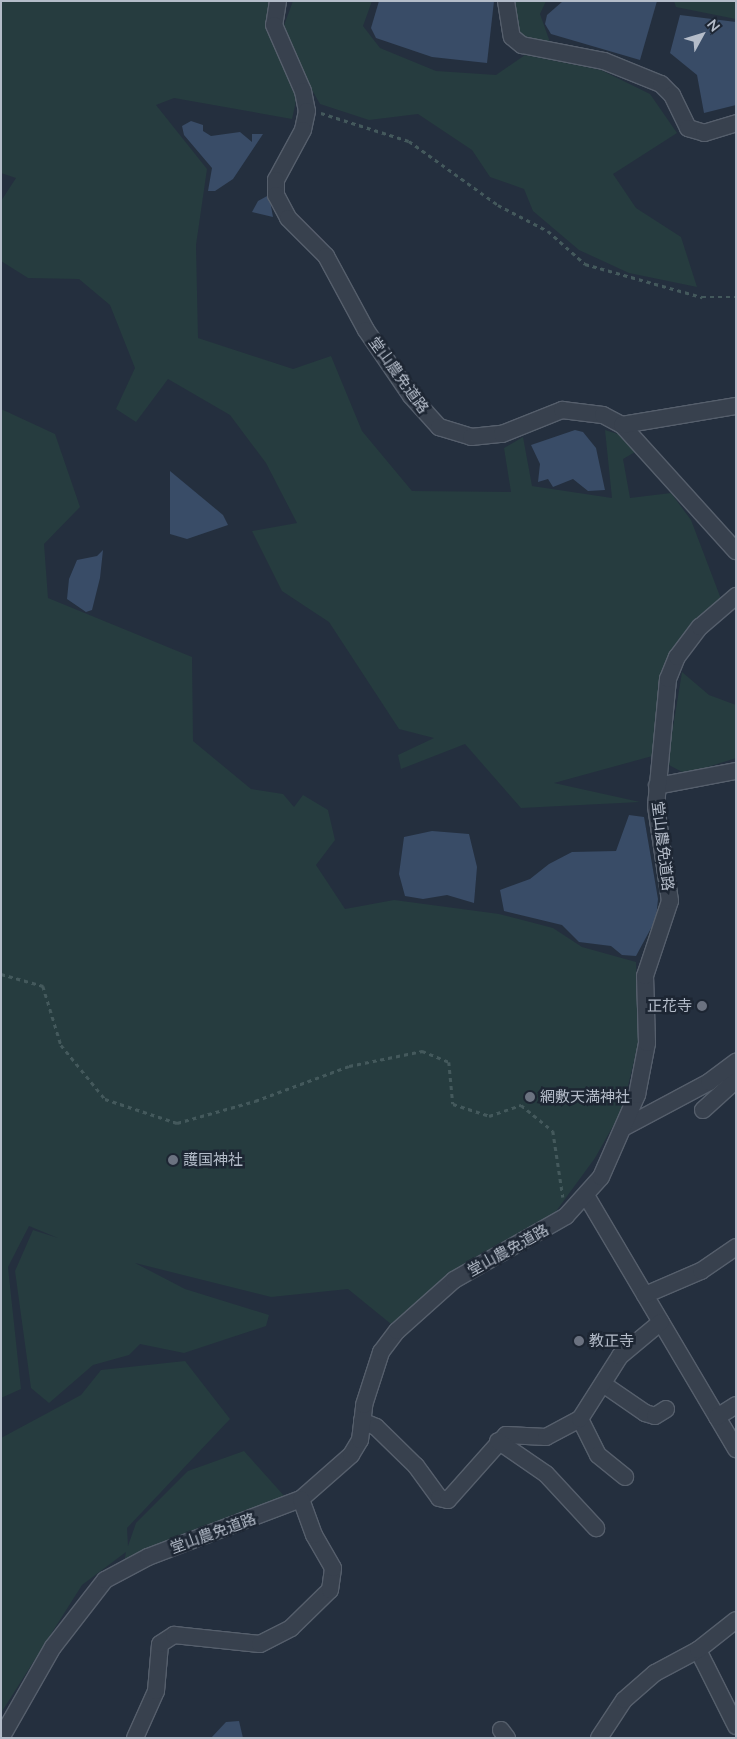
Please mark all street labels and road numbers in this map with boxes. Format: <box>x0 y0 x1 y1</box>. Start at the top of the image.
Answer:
street label: 堂山農免道路 <box>365 333 433 417</box>
street label: 堂山農免道路 <box>649 800 677 892</box>
street label: 堂山農免道路 <box>464 1220 552 1280</box>
street label: 堂山農免道路 <box>168 1509 258 1557</box>

